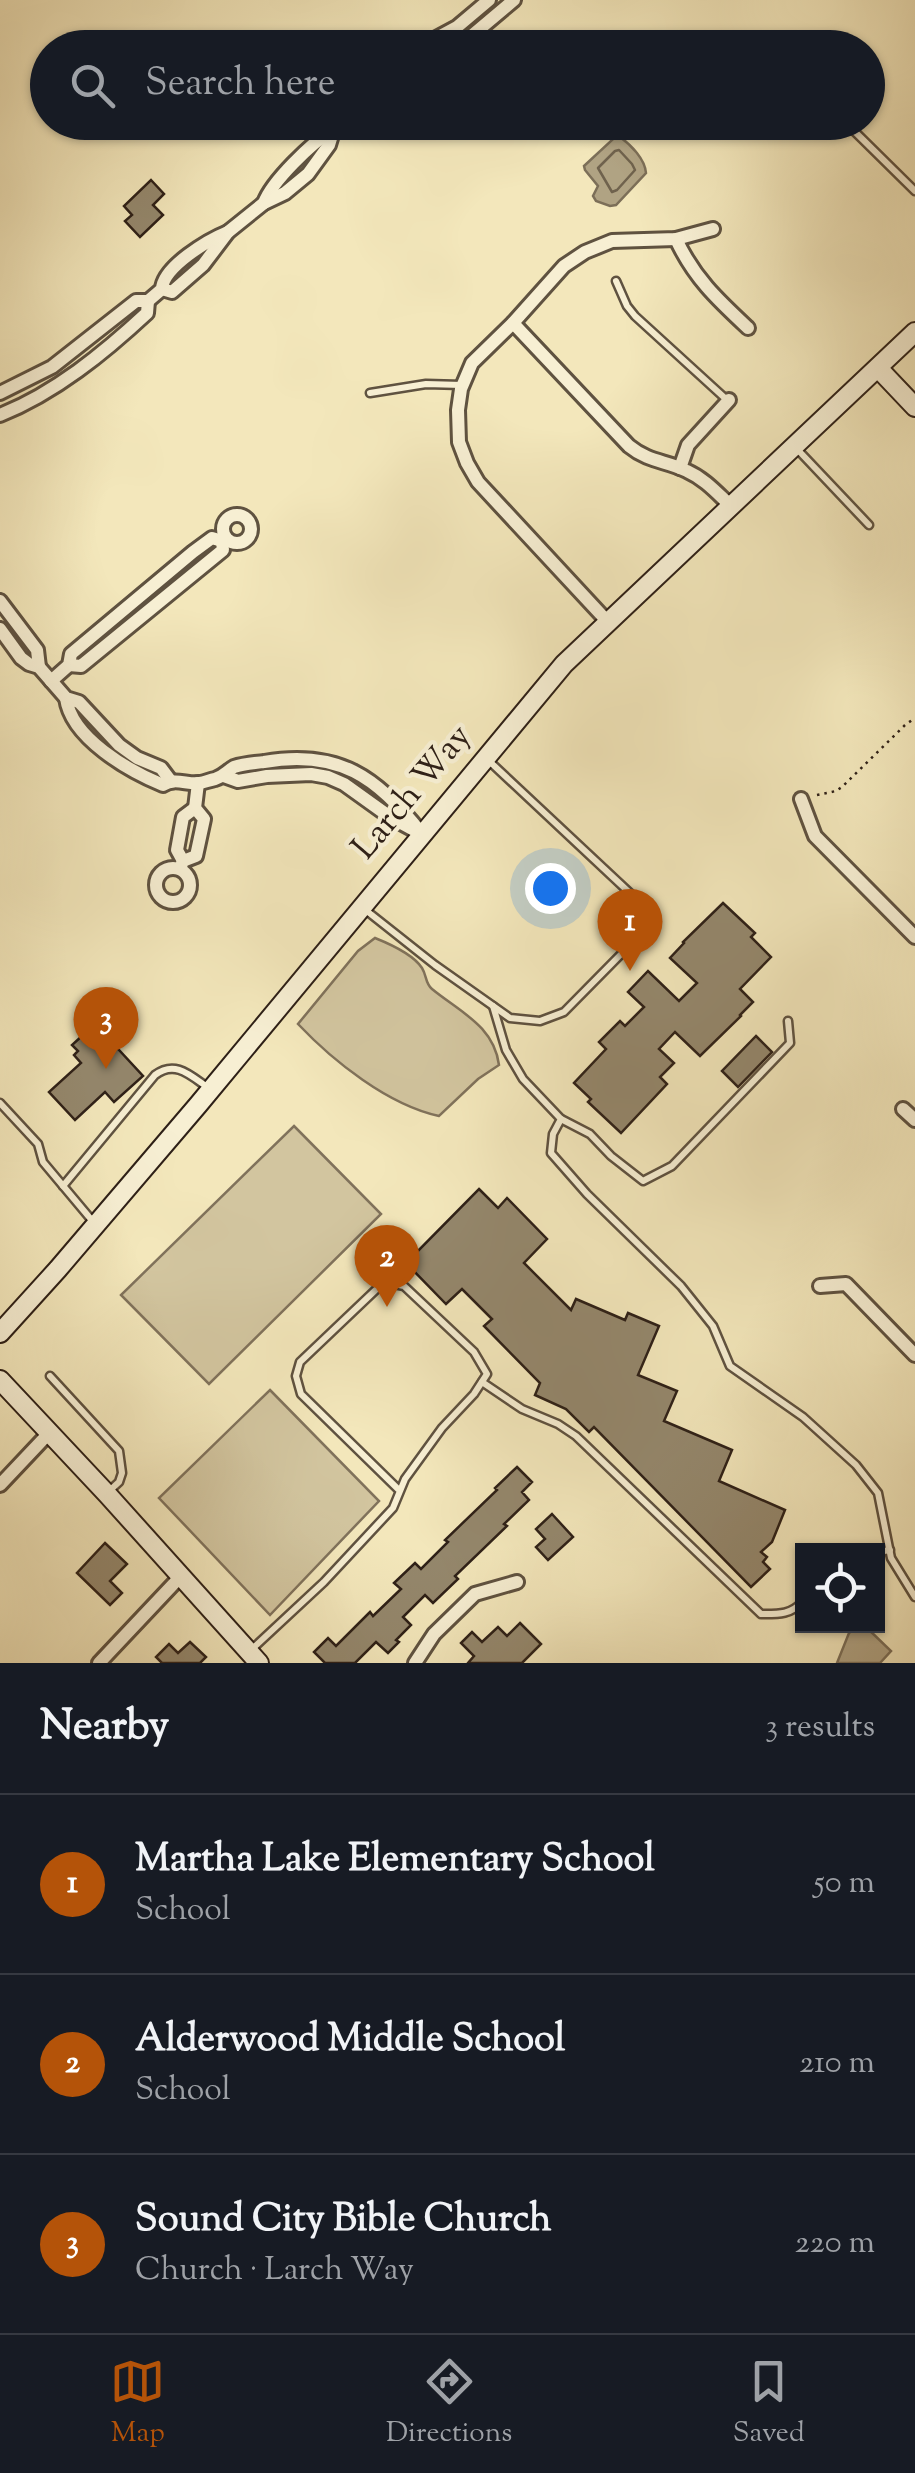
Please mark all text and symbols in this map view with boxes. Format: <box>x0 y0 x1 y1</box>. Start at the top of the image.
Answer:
search box <box>30 30 885 140</box>
icon: search <box>65 58 120 113</box>
text: Search here <box>145 58 336 112</box>
street label: Larch Way <box>341 714 485 872</box>
your location <box>525 863 576 914</box>
pin: 1 <box>598 888 662 971</box>
pin: 3 <box>74 986 138 1069</box>
pin: 2 <box>354 1224 420 1307</box>
map controls <box>795 1543 885 1633</box>
button: locate <box>795 1543 885 1633</box>
text: Nearby <box>40 1698 169 1758</box>
text: 3 results <box>765 1705 875 1751</box>
text: Martha Lake Elementary School <box>135 1834 655 1888</box>
text: 1 <box>67 1861 78 1907</box>
text: 50 m <box>814 1861 875 1907</box>
text: School <box>135 1888 231 1934</box>
text: Alderwood Middle School <box>135 2014 565 2068</box>
text: 2 <box>65 2041 80 2087</box>
text: 210 m <box>799 2041 875 2087</box>
text: School <box>135 2068 231 2114</box>
text: Sound City Bible Church <box>135 2194 552 2248</box>
text: 3 <box>66 2221 79 2267</box>
text: 220 m <box>795 2221 875 2267</box>
text: Church · Larch Way <box>135 2248 414 2294</box>
tab: Map <box>110 2354 165 2454</box>
tab: Directions <box>386 2354 512 2454</box>
tab: Saved <box>733 2354 805 2454</box>

